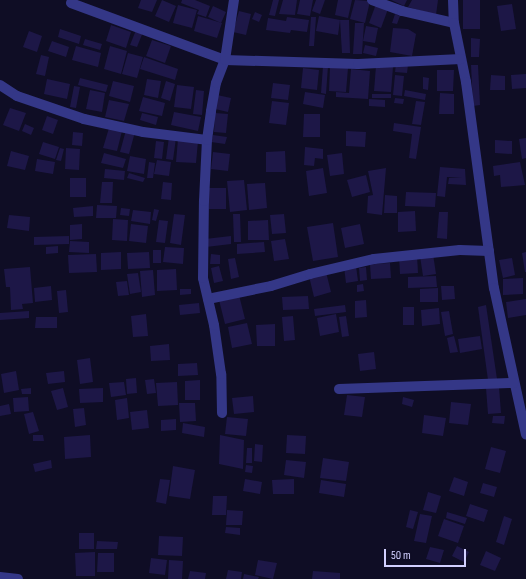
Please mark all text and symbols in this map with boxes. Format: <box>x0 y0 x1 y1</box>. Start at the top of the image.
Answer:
scale bar <box>386 541 468 567</box>
text: 50 m <box>391 548 411 563</box>

